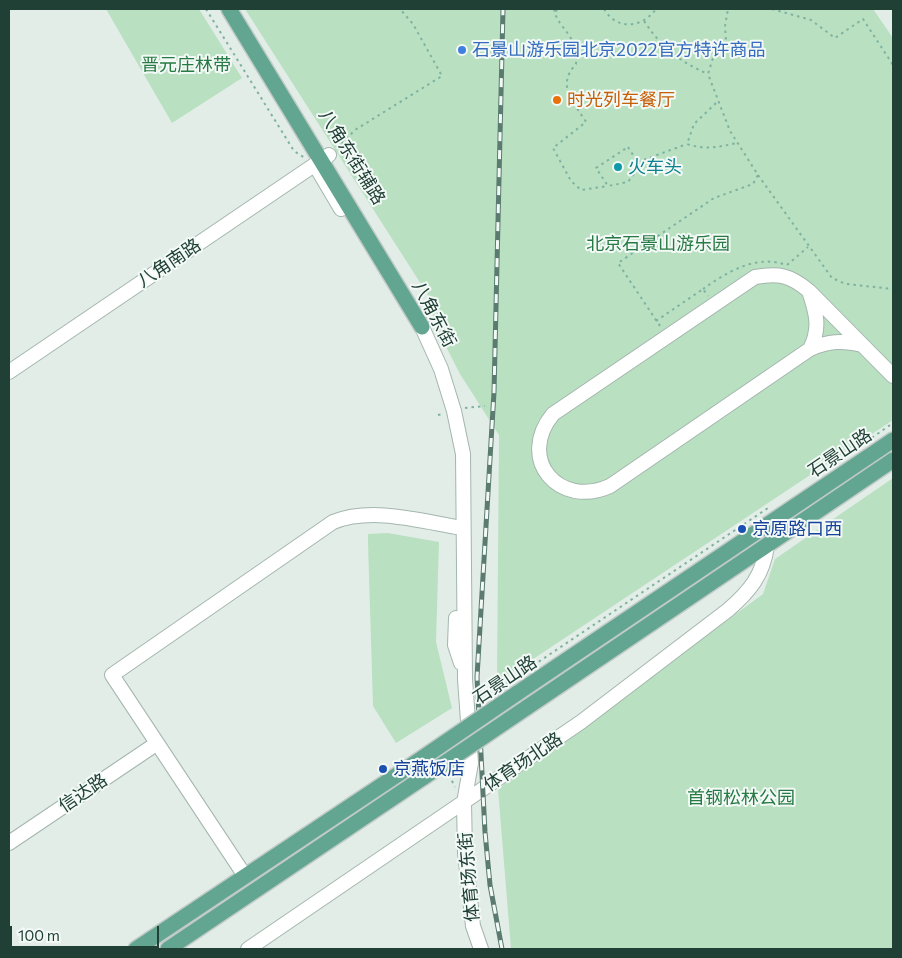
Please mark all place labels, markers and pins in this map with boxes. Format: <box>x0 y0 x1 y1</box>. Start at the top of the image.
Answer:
place label: 石景山游乐园北京2022官方特许商品 <box>472 39 766 61</box>
marker: 石景山游乐园北京2022官方特许商品 <box>456 44 468 56</box>
place label: 时光列车餐厅 <box>567 89 675 111</box>
marker: 时光列车餐厅 <box>551 94 563 106</box>
place label: 火车头 <box>628 156 682 178</box>
marker: 火车头 <box>612 161 624 173</box>
place label: 京原路口西 <box>752 518 842 540</box>
marker: 京原路口西 <box>736 523 748 535</box>
place label: 京燕饭店 <box>393 758 465 780</box>
marker: 京燕饭店 <box>377 763 389 775</box>

